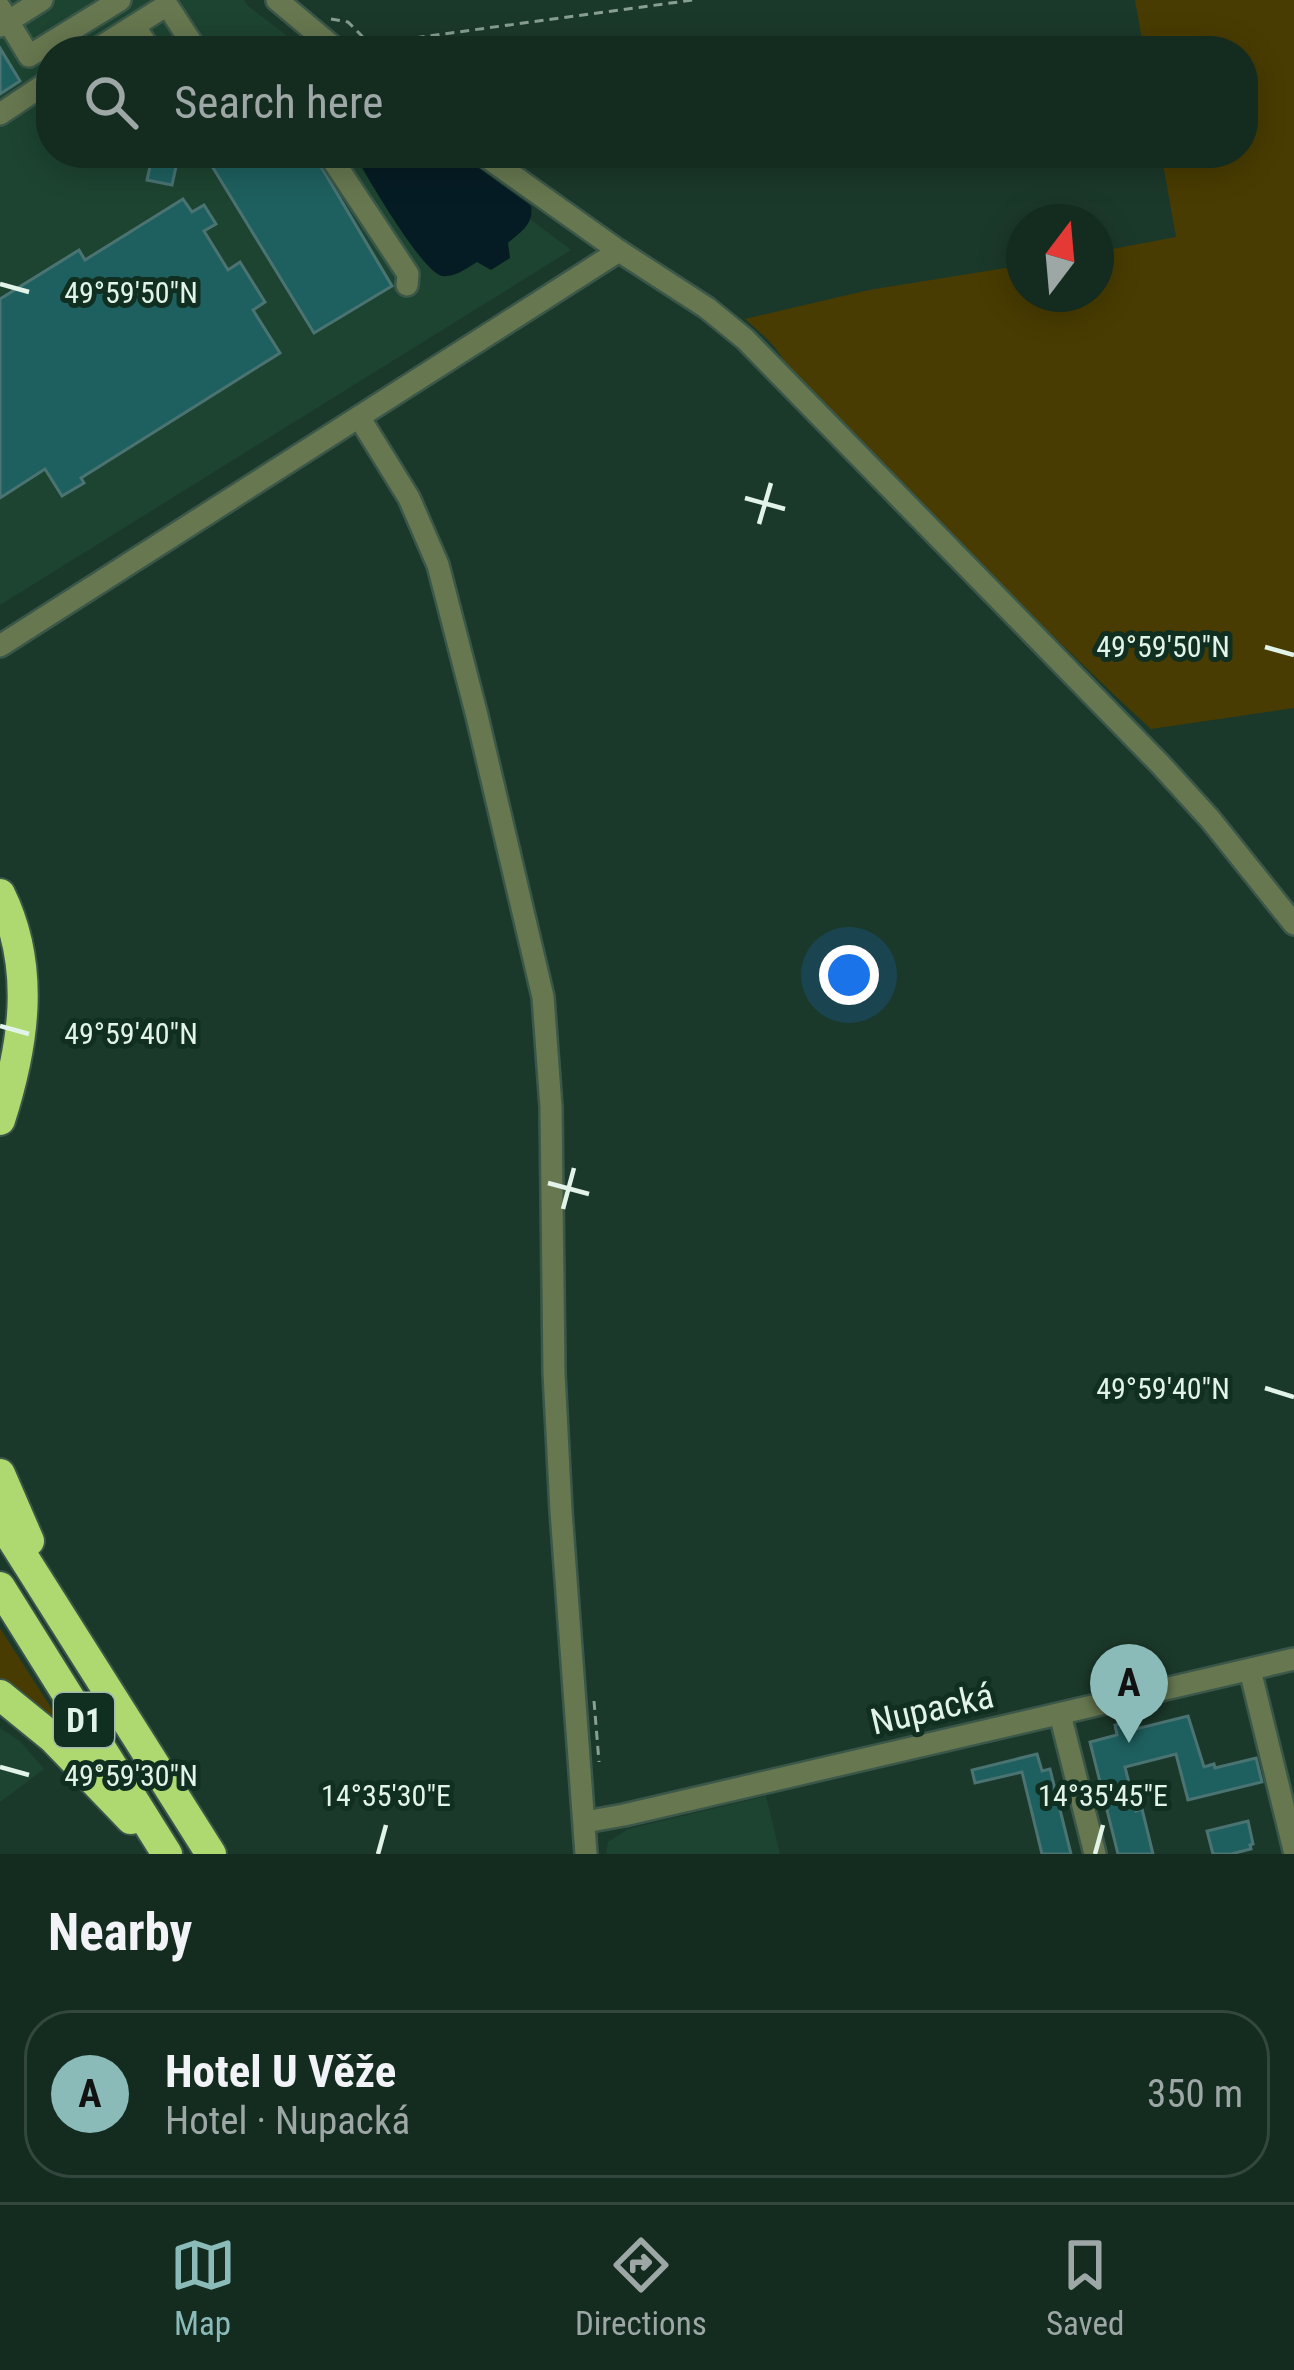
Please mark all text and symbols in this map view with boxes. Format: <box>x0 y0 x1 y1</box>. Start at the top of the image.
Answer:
search box <box>36 36 1258 168</box>
icon: search <box>78 69 144 135</box>
text: Search here <box>174 76 383 129</box>
north arrow <box>1006 204 1114 312</box>
text: 49°59'50"N <box>64 275 198 310</box>
text: 49°59'50"N <box>1096 629 1230 664</box>
your location <box>819 945 879 1005</box>
text: 49°59'40"N <box>64 1016 198 1051</box>
text: 49°59'40"N <box>1096 1371 1230 1406</box>
pin: A <box>1090 1644 1168 1743</box>
street label: Nupacká <box>866 1674 998 1744</box>
road number: D1 <box>54 1693 114 1747</box>
text: 49°59'30"N <box>64 1758 198 1793</box>
text: 14°35'30"E <box>321 1778 451 1813</box>
text: 14°35'45"E <box>1038 1778 1168 1813</box>
text: Nearby <box>48 1903 192 1962</box>
text: Hotel U Věže <box>165 2045 396 2098</box>
text: A <box>78 2071 102 2117</box>
text: 350 m <box>1147 2071 1243 2117</box>
text: Hotel · Nupacká <box>165 2098 410 2144</box>
tab: Map <box>170 2232 236 2343</box>
tab: Directions <box>575 2232 707 2343</box>
tab: Saved <box>1046 2232 1124 2343</box>

